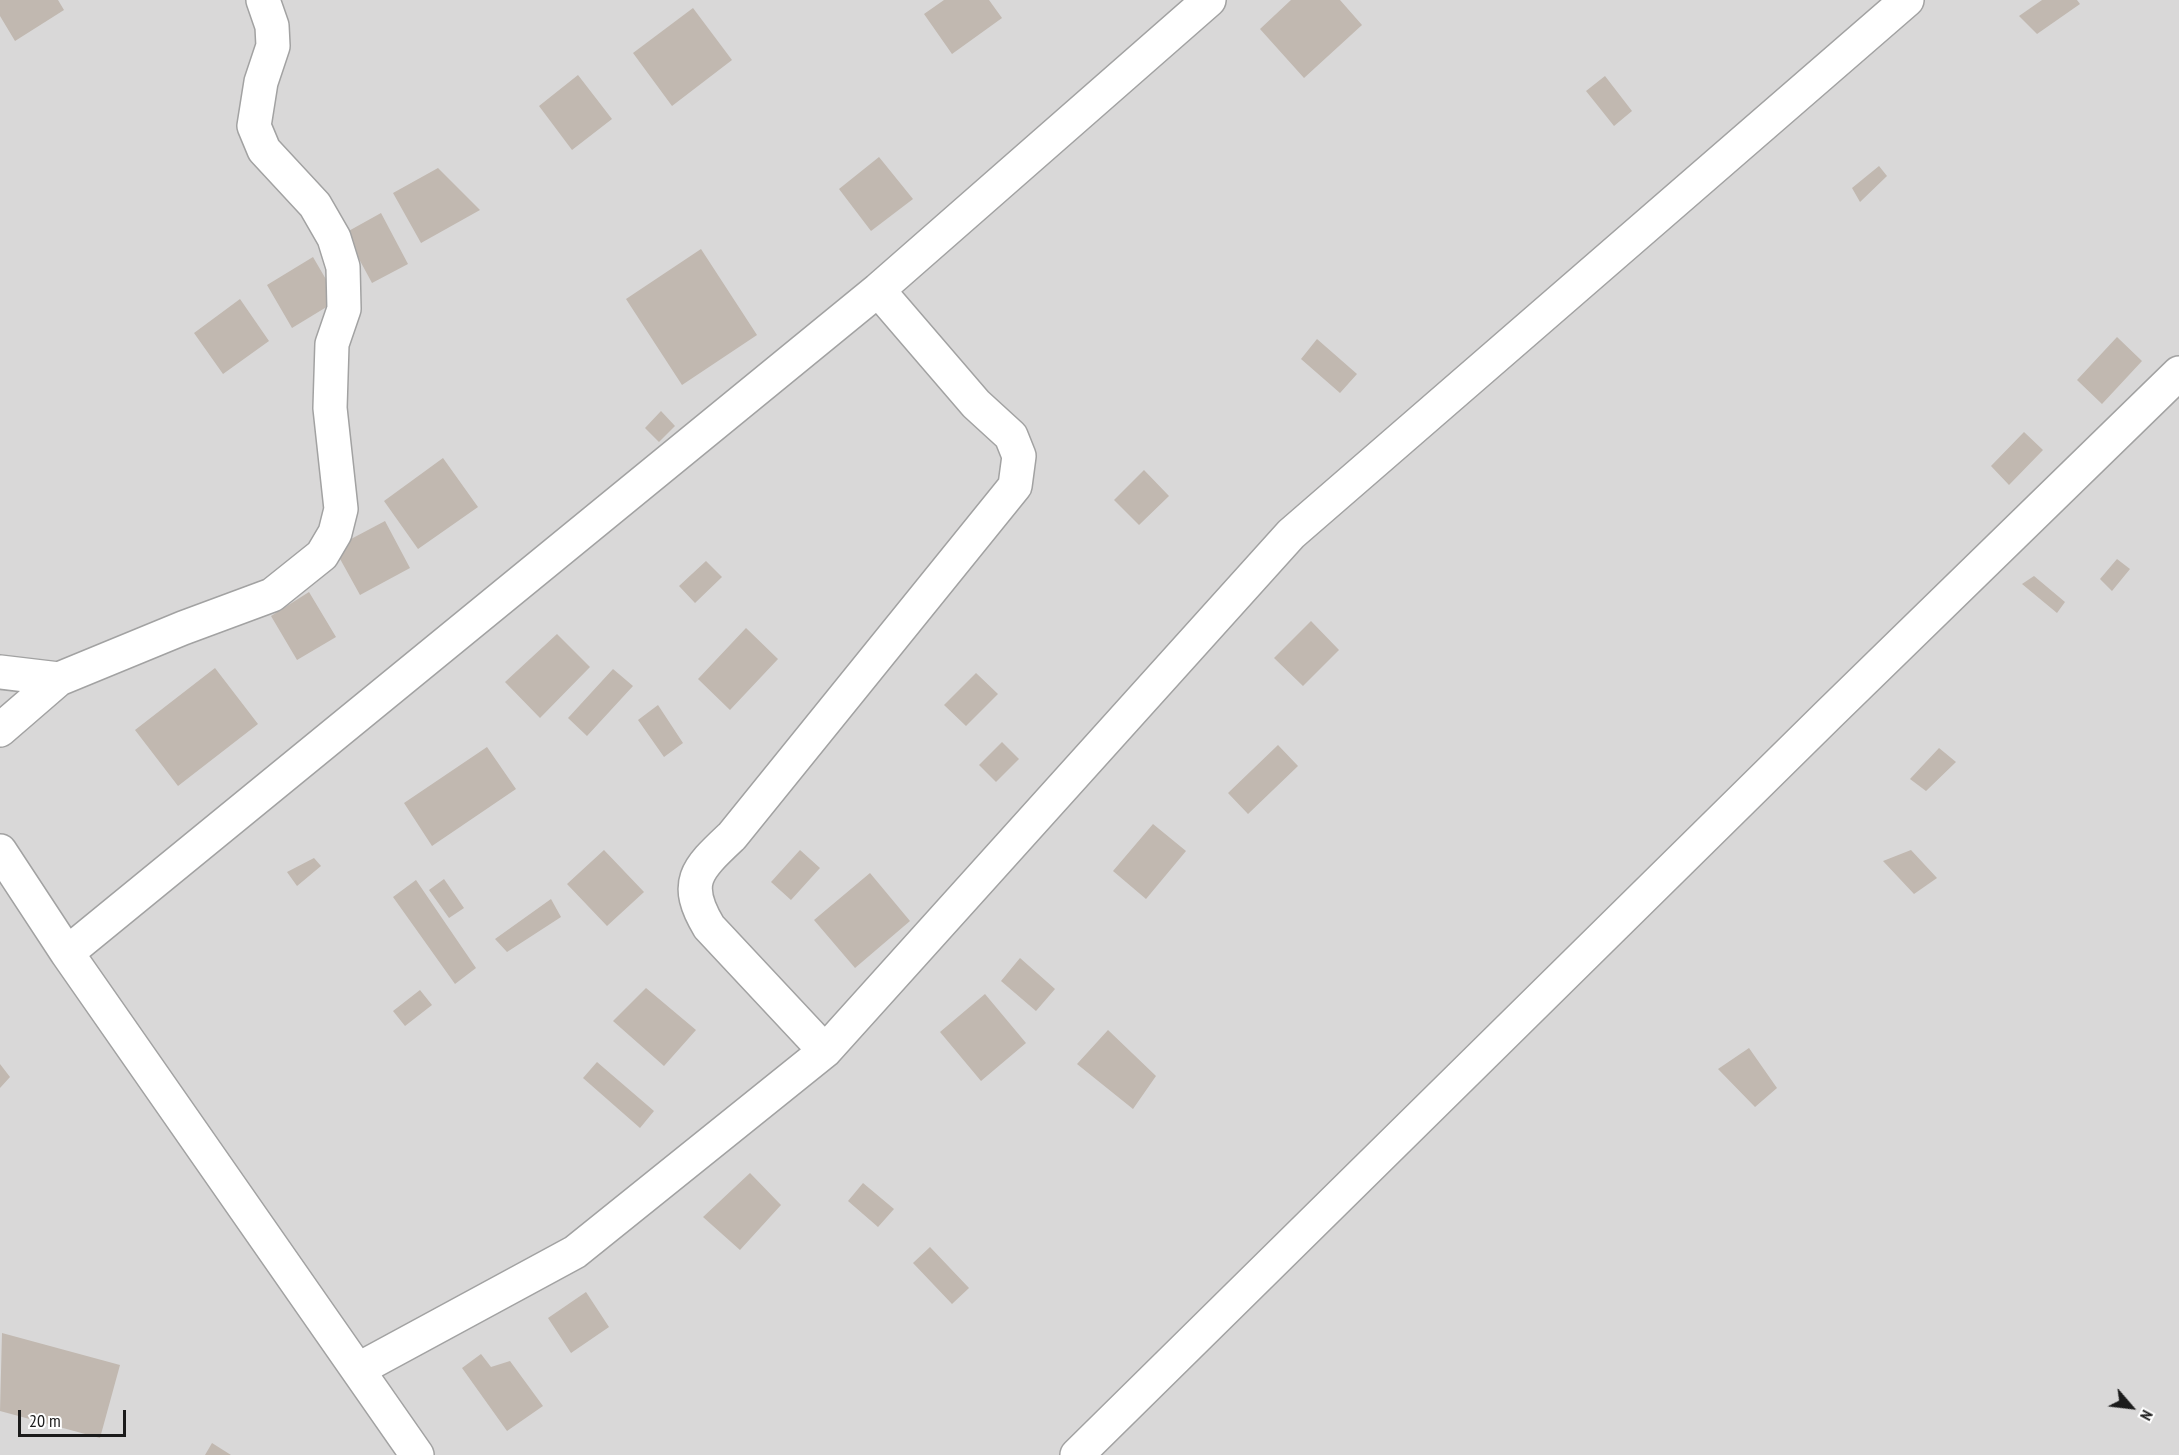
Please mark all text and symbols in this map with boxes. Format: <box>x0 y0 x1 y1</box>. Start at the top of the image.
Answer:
north arrow <box>2101 1377 2161 1437</box>
scale bar <box>21 1398 129 1436</box>
text: N <box>2136 1407 2158 1424</box>
text: 20 m <box>29 1409 61 1432</box>

